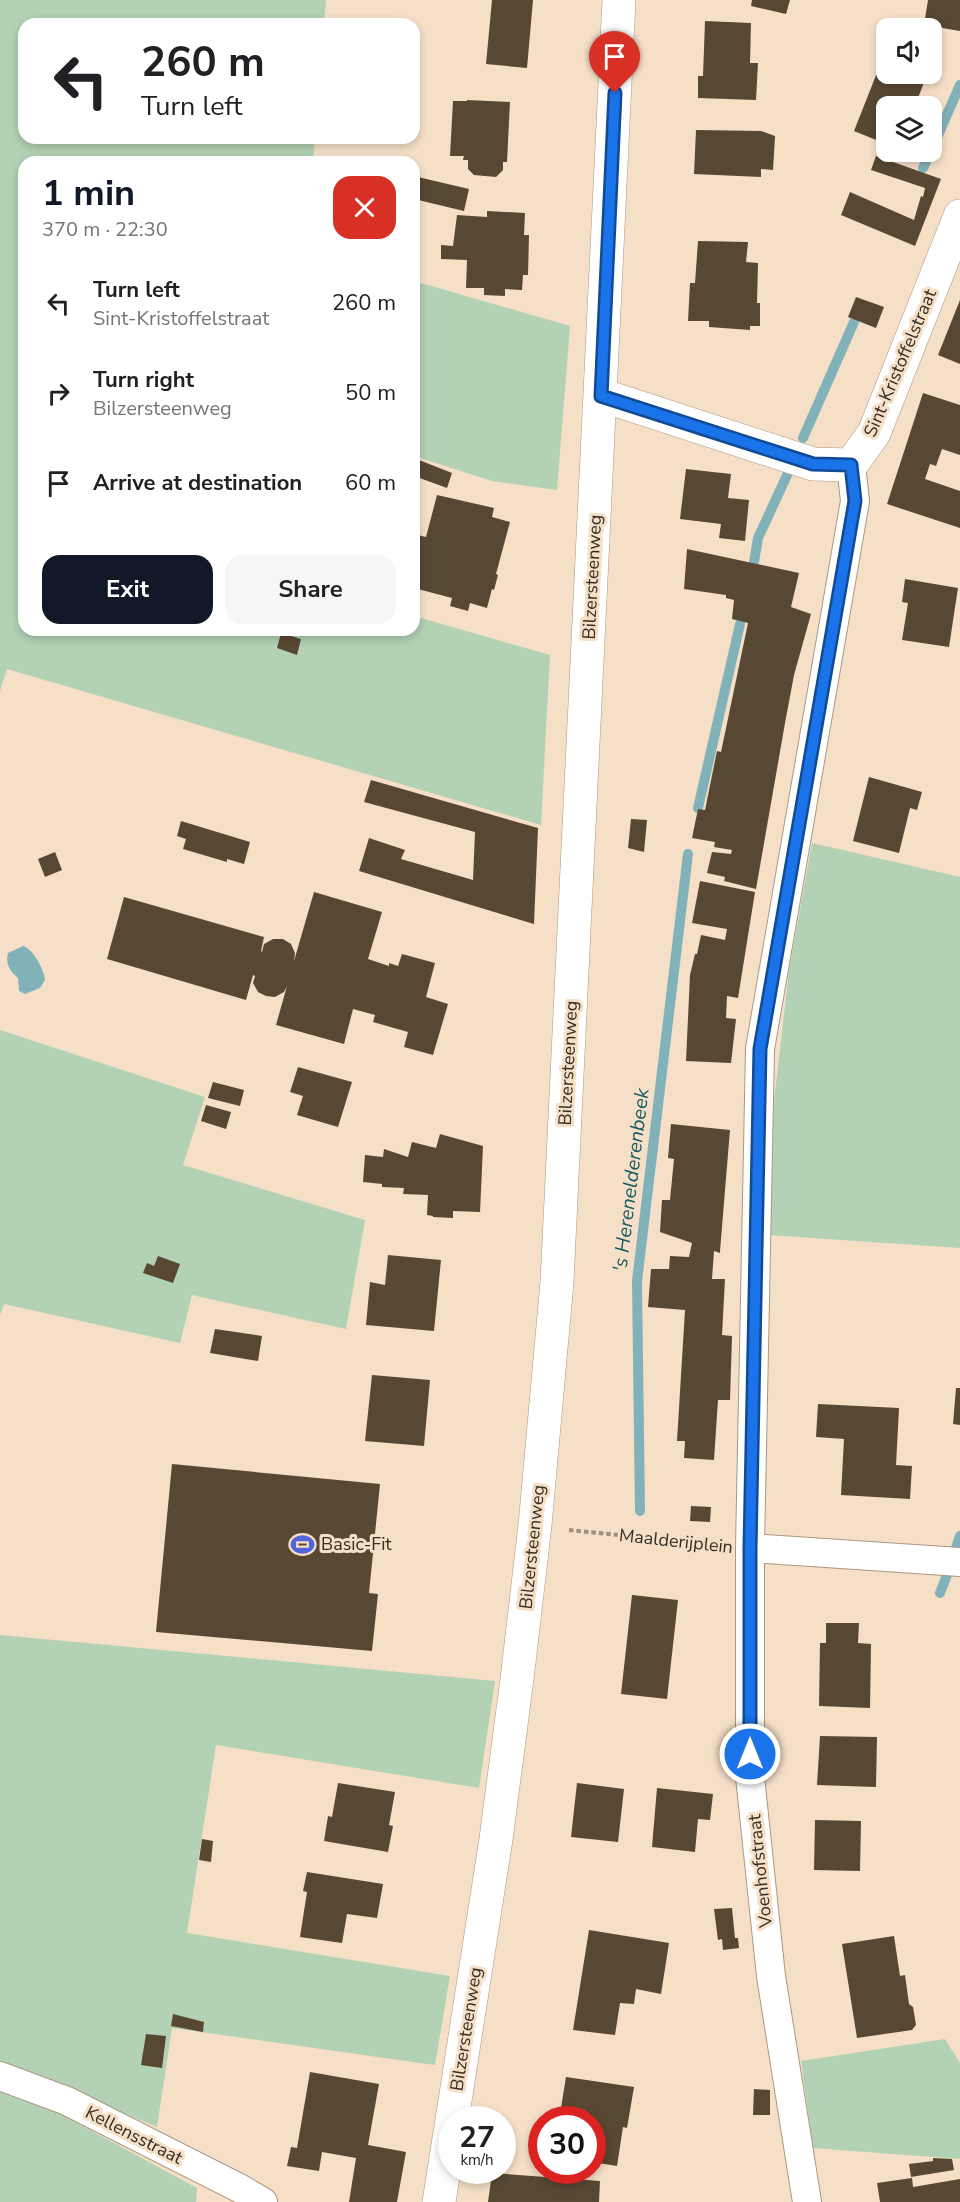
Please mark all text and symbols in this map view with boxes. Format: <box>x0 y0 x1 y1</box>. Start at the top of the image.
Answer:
map controls <box>876 18 942 162</box>
button: sound <box>876 18 942 84</box>
pin <box>589 31 640 93</box>
text: 260 m <box>141 34 265 91</box>
icon: arrive <box>598 40 631 73</box>
icon: left <box>42 42 120 120</box>
text: Turn left <box>141 88 242 125</box>
button: layers <box>876 96 942 162</box>
text: 1 min <box>42 169 135 218</box>
button: close <box>333 176 396 239</box>
text: 370 m · 22:30 <box>42 216 168 243</box>
text: Turn left <box>93 275 180 305</box>
street label: Sint-Kristoffelstraat <box>858 285 942 441</box>
icon: left <box>42 287 75 320</box>
text: 260 m <box>332 288 396 318</box>
text: Sint-Kristoffelstraat <box>93 305 269 332</box>
text: Turn right <box>93 365 194 395</box>
icon: right <box>42 377 75 410</box>
text: 50 m <box>345 378 396 408</box>
text: Bilzersteenweg <box>93 395 232 422</box>
icon: arrive <box>42 467 75 500</box>
text: Arrive at destination <box>93 468 302 498</box>
text: 60 m <box>345 468 396 498</box>
street label: Bilzersteenweg <box>577 514 607 640</box>
button: Exit <box>42 555 213 624</box>
button: Share <box>225 555 396 624</box>
street label: Bilzersteenweg <box>553 1000 583 1126</box>
water label: 's Herenelderenbeek <box>606 1086 656 1273</box>
street label: Bilzersteenweg <box>514 1484 550 1610</box>
street label: Maalderijplein <box>618 1523 734 1559</box>
sports icon: Basic-Fit <box>290 1531 316 1557</box>
place label: Basic-Fit <box>321 1532 392 1556</box>
position arrow <box>718 1722 782 1786</box>
street label: Voenhofstraat <box>742 1812 778 1930</box>
street label: Bilzersteenweg <box>444 1965 488 2093</box>
street label: Kellensstraat <box>81 2100 187 2170</box>
speed limit sign: 30 <box>528 2106 606 2184</box>
text: 27 <box>459 2117 495 2158</box>
text: km/h <box>460 2150 494 2170</box>

